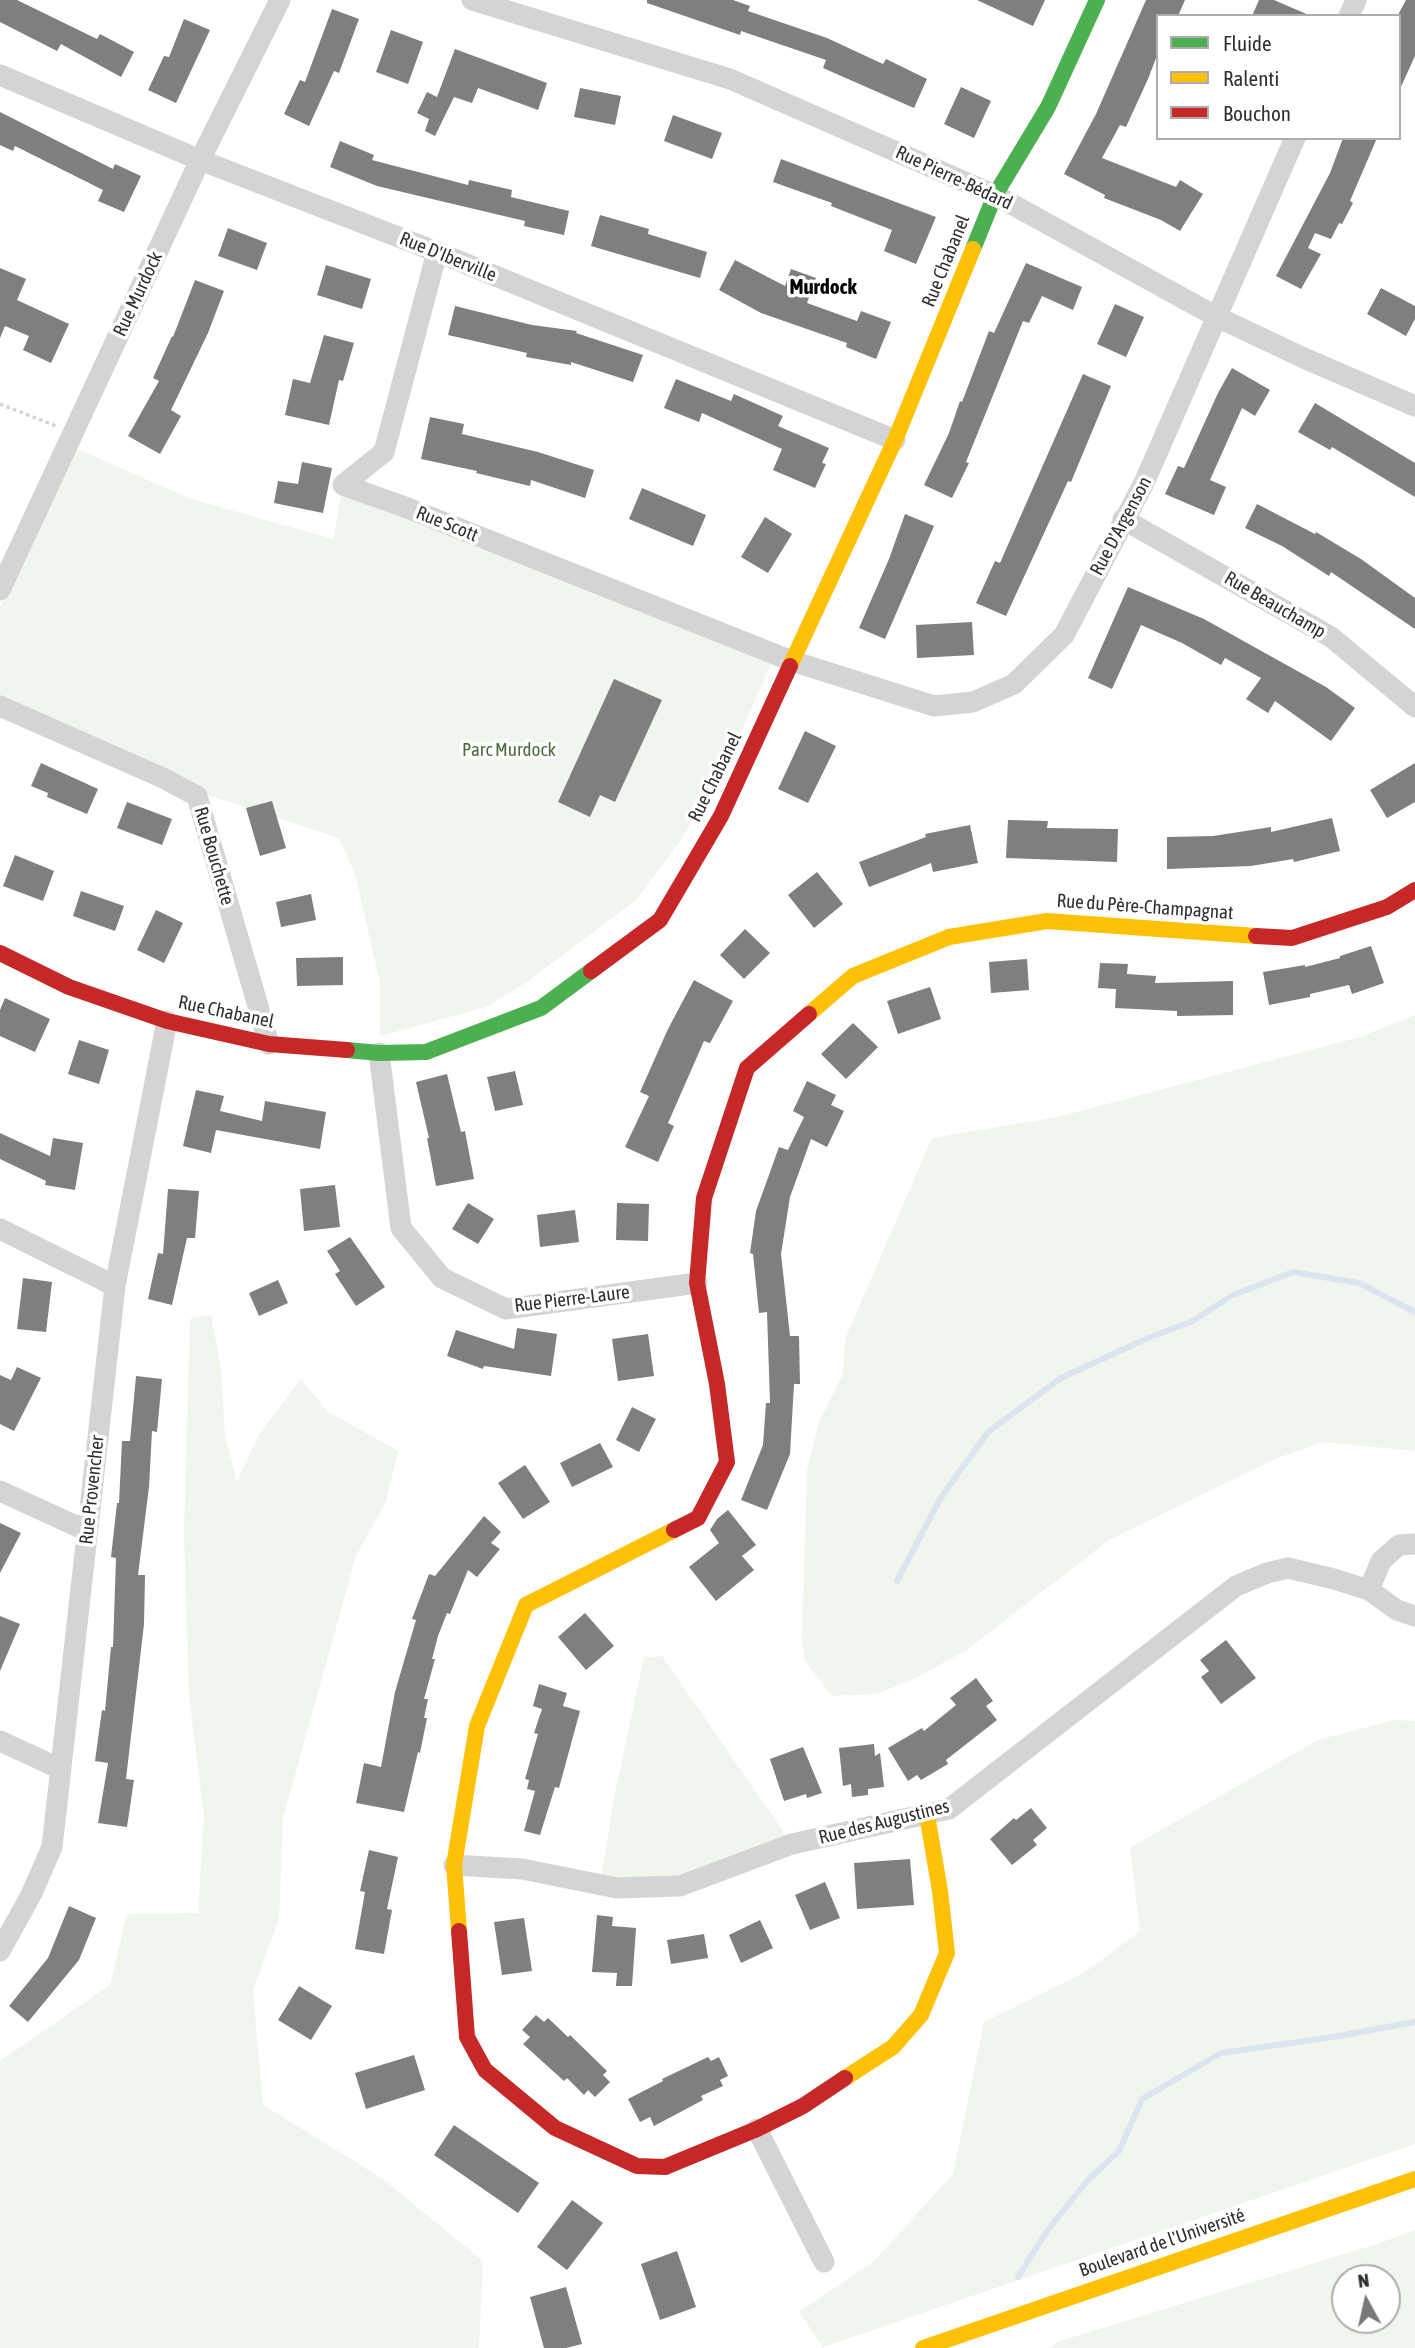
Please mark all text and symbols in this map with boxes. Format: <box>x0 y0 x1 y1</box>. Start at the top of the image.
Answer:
legend <box>1156 14 1401 140</box>
text: Fluide <box>1223 31 1272 55</box>
text: Ralenti <box>1223 66 1279 90</box>
text: Bouchon <box>1223 101 1291 125</box>
street label: Rue Pierre-Bédard <box>892 141 1016 215</box>
street label: Rue Chabanel <box>917 212 975 310</box>
street label: Rue D'Iberville <box>396 227 500 287</box>
street label: Rue Murdock <box>108 248 168 340</box>
district label: Murdock <box>789 274 857 300</box>
street label: Rue D'Argenson <box>1085 473 1157 579</box>
street label: Rue Scott <box>413 501 481 547</box>
street label: Rue Beauchamp <box>1220 567 1330 643</box>
street label: Rue Chabanel <box>683 728 747 826</box>
park label: Parc Murdock <box>462 739 556 761</box>
street label: Rue Bouchette <box>189 804 239 908</box>
street label: Rue du Père-Champagnat <box>1056 889 1234 925</box>
street label: Rue Chabanel <box>176 991 276 1033</box>
street label: Rue Pierre-Laure <box>513 1281 631 1317</box>
street label: Rue Provencher <box>75 1434 109 1546</box>
street label: Rue des Augustines <box>816 1795 952 1849</box>
street label: Boulevard de l'Université <box>1076 2204 1248 2282</box>
north arrow <box>1331 2264 1401 2334</box>
text: N <box>1356 2269 1370 2292</box>

